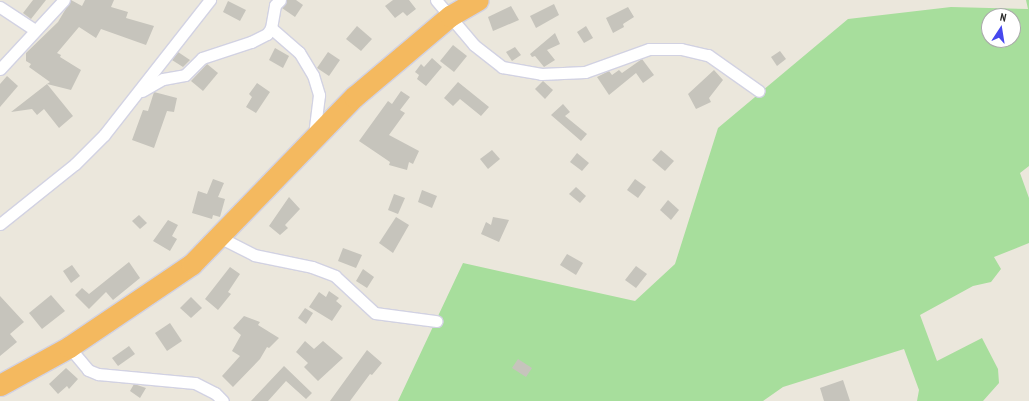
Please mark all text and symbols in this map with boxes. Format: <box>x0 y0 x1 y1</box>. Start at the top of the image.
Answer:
north arrow <box>981 8 1021 48</box>
text: N <box>999 10 1008 25</box>

